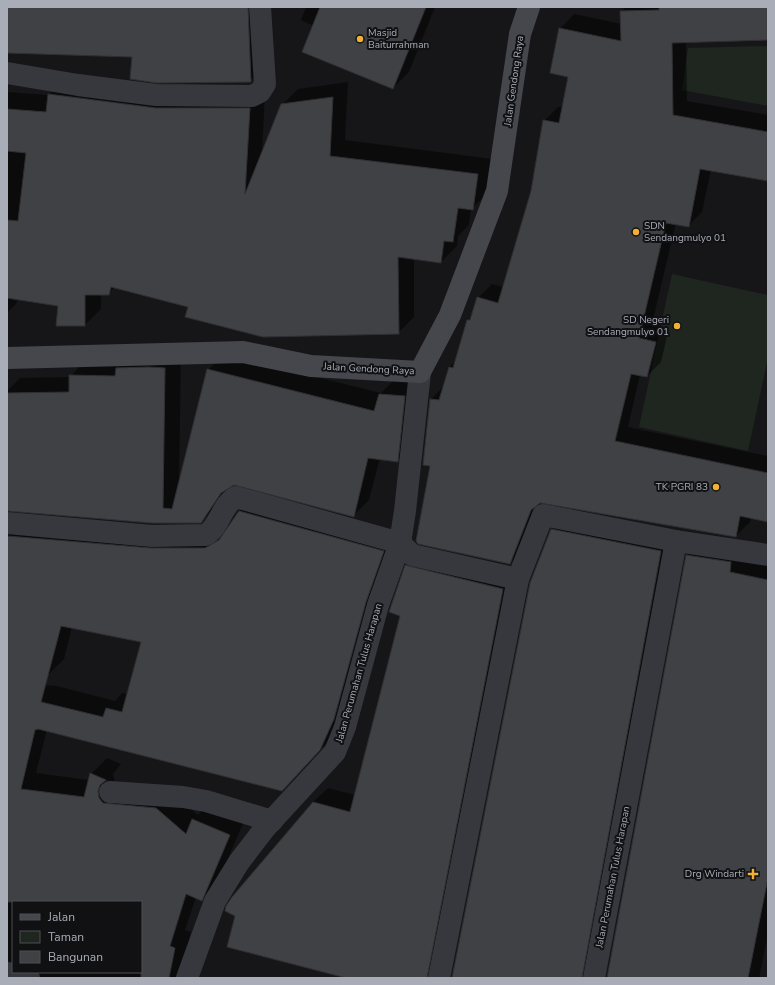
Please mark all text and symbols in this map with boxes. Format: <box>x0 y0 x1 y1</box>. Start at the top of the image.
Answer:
place label: Masjid Baiturrahman <box>368 26 429 52</box>
marker: Masjid Baiturrahman <box>355 34 365 44</box>
street label: Jalan Gendong Raya <box>501 35 527 128</box>
place label: SDN Sendangmulyo 01 <box>644 219 726 245</box>
marker: SDN Sendangmulyo 01 <box>631 227 641 237</box>
place label: SD Negeri Sendangmulyo 01 <box>587 313 669 339</box>
marker: SD Negeri Sendangmulyo 01 <box>672 321 682 331</box>
street label: Jalan Gendong Raya <box>322 360 415 378</box>
place label: TK PGRI 83 <box>656 480 708 494</box>
marker: TK PGRI 83 <box>711 482 721 492</box>
street label: Jalan Perumahan Tulus Harapan <box>332 602 386 745</box>
street label: Jalan Perumahan Tulus Harapan <box>592 805 634 950</box>
place label: Drg Windarti <box>685 867 744 881</box>
marker: Drg Windarti <box>747 868 759 880</box>
legend <box>12 901 142 973</box>
text: Jalan <box>47 909 75 925</box>
text: Taman <box>48 929 84 945</box>
text: Bangunan <box>48 949 103 965</box>

